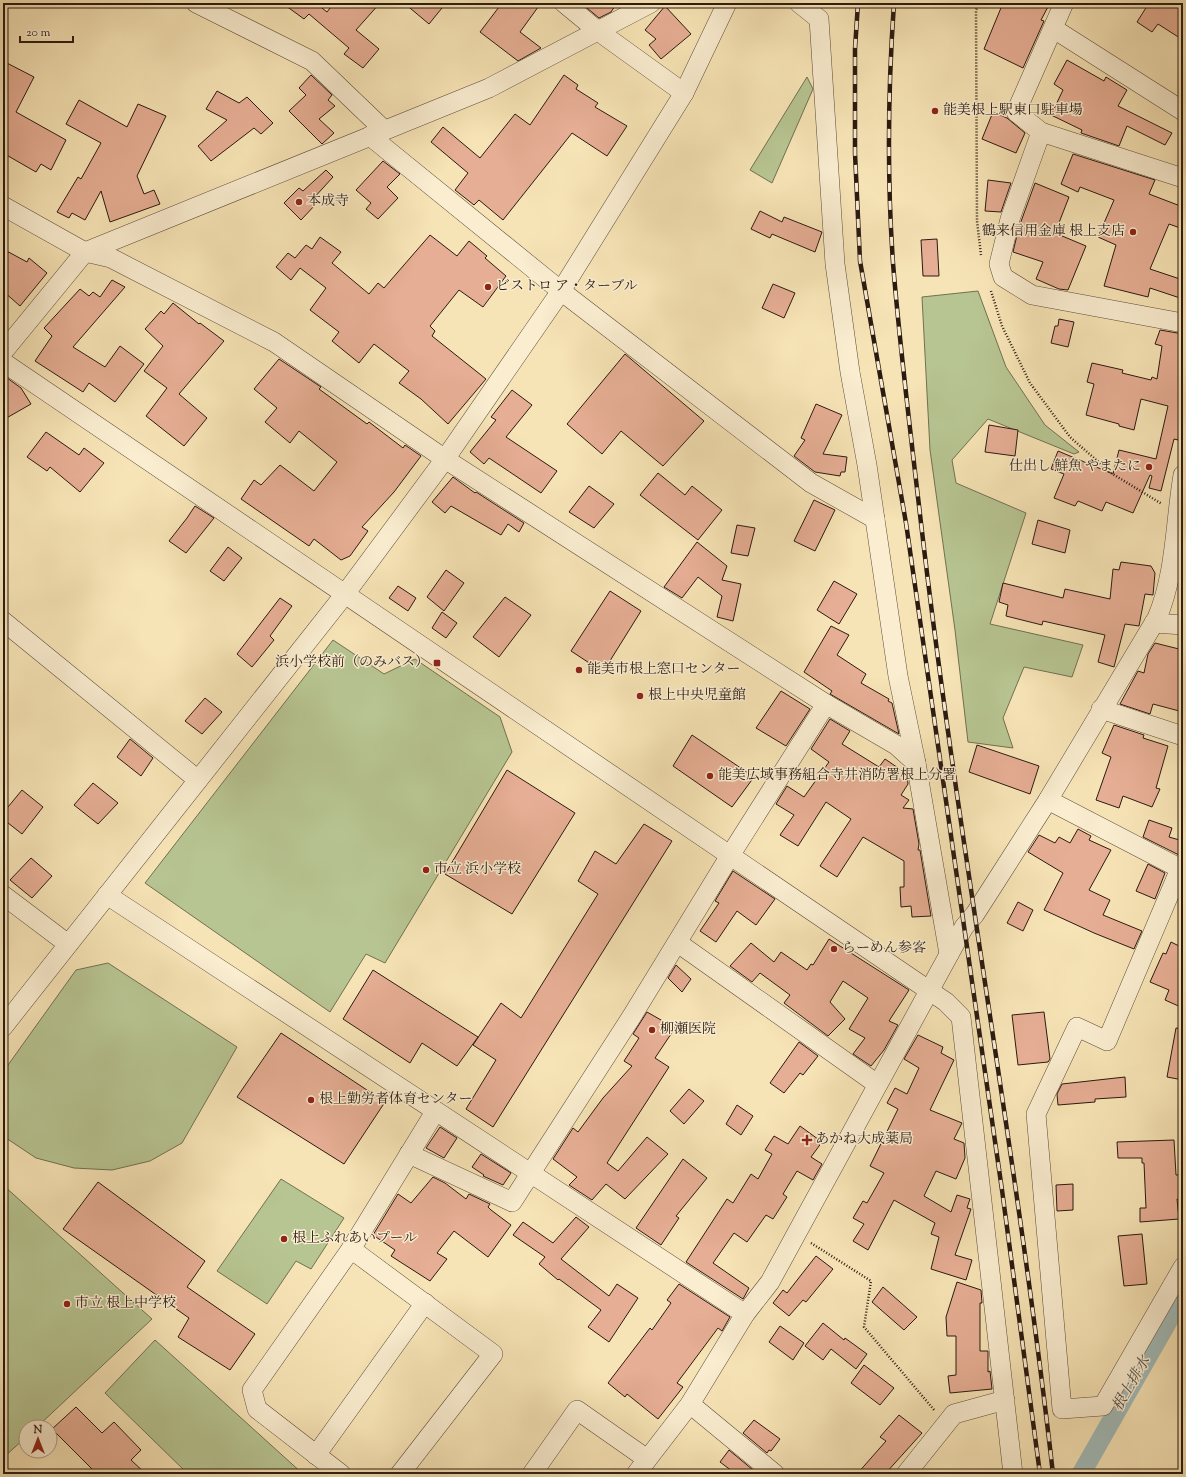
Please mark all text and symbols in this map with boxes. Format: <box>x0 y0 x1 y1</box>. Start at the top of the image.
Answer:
scale bar <box>20 18 73 44</box>
text: 20 m <box>26 24 51 42</box>
place label: 能美根上駅東口駐車場 <box>943 101 1083 121</box>
marker: 能美根上駅東口駐車場 <box>930 106 940 116</box>
place label: 本成寺 <box>307 192 349 212</box>
marker: 本成寺 <box>294 197 304 207</box>
place label: 鶴来信用金庫 根上支店 <box>982 222 1125 242</box>
marker: 鶴来信用金庫 根上支店 <box>1128 227 1138 237</box>
place label: ビストロ ア・ターブル <box>496 277 638 297</box>
marker: ビストロ ア・ターブル <box>483 282 493 292</box>
place label: 仕出し 鮮魚 やまたに <box>1009 457 1141 477</box>
marker: 仕出し 鮮魚 やまたに <box>1144 462 1154 472</box>
place label: 浜小学校前（のみバス） <box>275 653 429 673</box>
marker: 浜小学校前（のみバス） <box>432 658 442 668</box>
place label: 能美市根上窓口センター <box>587 660 740 680</box>
marker: 能美市根上窓口センター <box>574 665 584 675</box>
place label: 根上中央児童館 <box>648 686 746 706</box>
marker: 根上中央児童館 <box>635 691 645 701</box>
place label: 能美広域事務組合寺井消防署根上分署 <box>718 766 956 786</box>
marker: 能美広域事務組合寺井消防署根上分署 <box>705 771 715 781</box>
place label: 市立 浜小学校 <box>434 860 521 880</box>
marker: 市立 浜小学校 <box>421 865 431 875</box>
place label: らーめん参客 <box>842 939 926 959</box>
marker: らーめん参客 <box>829 944 839 954</box>
place label: 柳瀬医院 <box>660 1020 716 1040</box>
marker: 柳瀬医院 <box>647 1025 657 1035</box>
place label: 根上勤労者体育センター <box>319 1090 472 1110</box>
marker: 根上勤労者体育センター <box>306 1095 316 1105</box>
place label: あかね大成薬局 <box>815 1130 913 1150</box>
marker: あかね大成薬局 <box>802 1135 812 1145</box>
place label: 根上ふれあいプール <box>292 1229 417 1249</box>
marker: 根上ふれあいプール <box>279 1234 289 1244</box>
place label: 市立 根上中学校 <box>75 1294 176 1314</box>
marker: 市立 根上中学校 <box>62 1299 72 1309</box>
water label: 根上排水 <box>1108 1351 1157 1415</box>
north arrow <box>18 1419 58 1459</box>
text: N <box>33 1422 43 1438</box>

